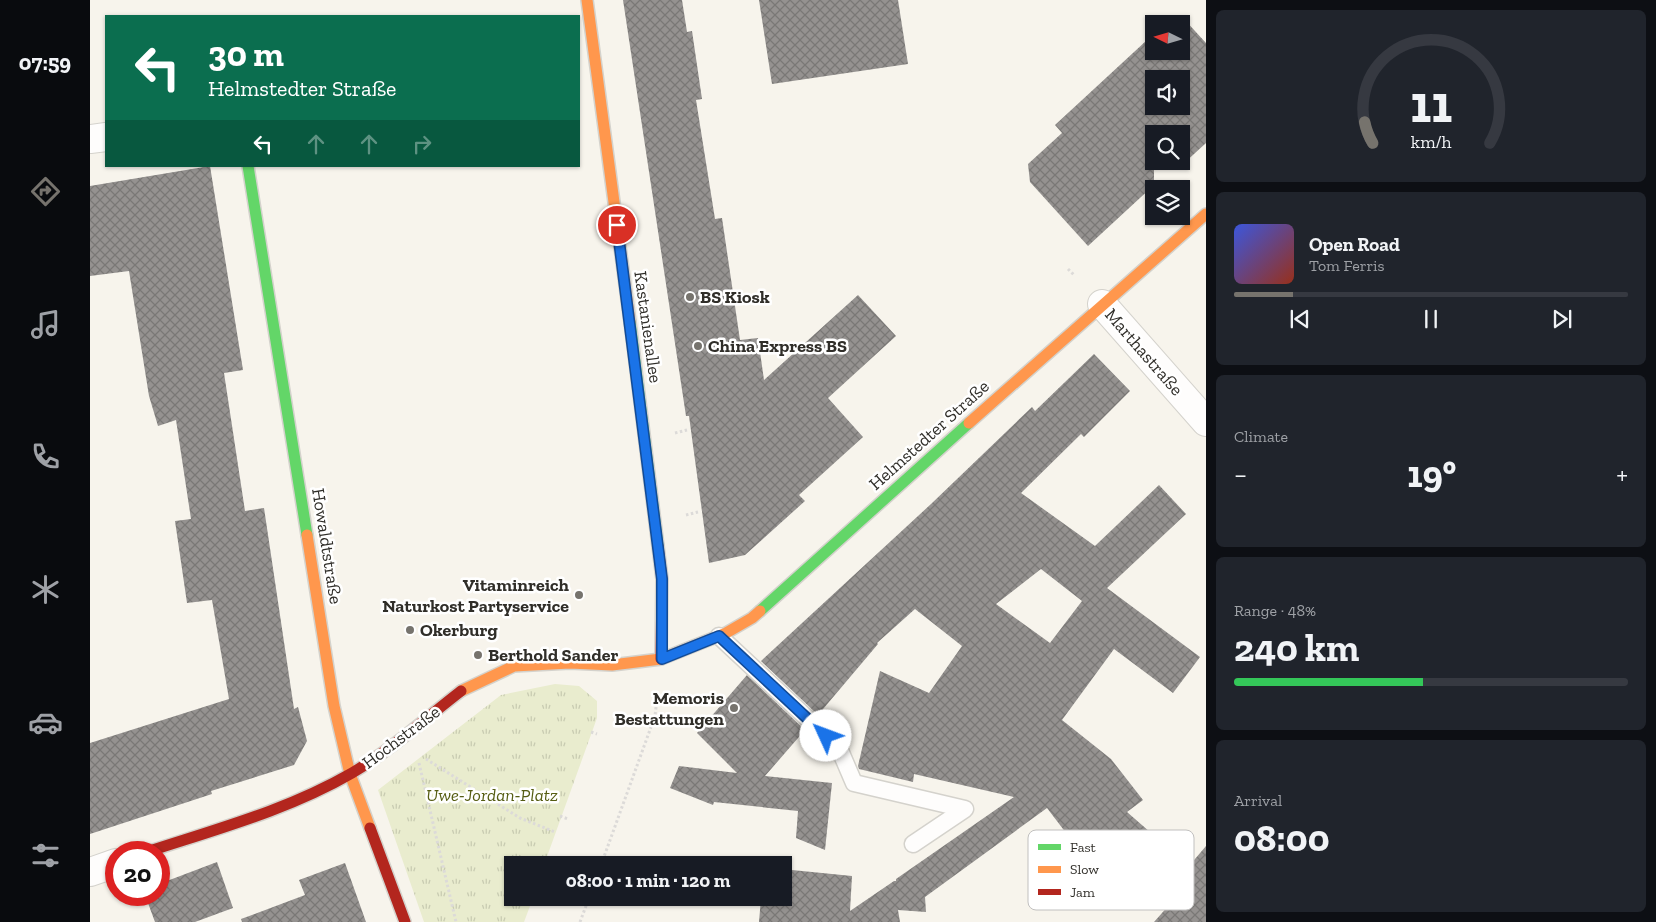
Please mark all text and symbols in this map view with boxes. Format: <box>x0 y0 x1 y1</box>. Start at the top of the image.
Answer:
north arrow <box>1145 15 1190 60</box>
map controls <box>1145 15 1190 225</box>
text: 30 m <box>208 33 284 75</box>
icon: left <box>125 35 190 100</box>
text: 07:59 <box>19 49 71 76</box>
button: sound <box>1145 70 1190 115</box>
text: 11 <box>1410 73 1452 135</box>
text: Helmstedter Straße <box>208 75 396 102</box>
button: search <box>1145 125 1190 170</box>
icon: left <box>249 130 277 158</box>
icon: ahead <box>302 130 330 158</box>
icon: ahead <box>355 130 383 158</box>
icon: right <box>408 130 436 158</box>
text: km/h <box>1411 131 1451 153</box>
icon: directions <box>28 174 63 209</box>
button: layers <box>1145 180 1190 225</box>
pin <box>596 204 638 246</box>
icon: arrive <box>603 211 631 239</box>
text: Open Road <box>1309 233 1400 256</box>
text: Tom Ferris <box>1309 256 1385 275</box>
street label: Kastanienallee <box>629 270 667 384</box>
place label: BS Kiosk <box>700 286 770 308</box>
marker: BS Kiosk <box>684 291 696 303</box>
street label: Marthastraße <box>1100 304 1188 400</box>
icon: previous <box>1286 305 1314 333</box>
icon: pause <box>1417 305 1445 333</box>
icon: next <box>1548 305 1576 333</box>
icon: music <box>28 307 63 342</box>
place label: China Express BS <box>708 335 847 357</box>
marker: China Express BS <box>692 340 704 352</box>
street label: Helmstedter Straße <box>864 375 994 495</box>
text: Climate <box>1234 427 1288 446</box>
icon: phone <box>28 439 63 474</box>
text: 19° <box>1407 451 1456 497</box>
text: − <box>1234 458 1247 491</box>
text: + <box>1616 458 1628 491</box>
street label: Howaldtstraße <box>307 486 347 606</box>
icon: climate <box>28 572 63 607</box>
place label: Vitaminreich Naturkost Partyservice <box>382 574 570 617</box>
marker: Vitaminreich Naturkost Partyservice <box>573 589 585 601</box>
text: Range · 48% <box>1234 601 1316 620</box>
place label: Okerburg <box>420 619 498 641</box>
marker: Okerburg <box>404 624 416 636</box>
text: 240 km <box>1234 625 1359 671</box>
place label: Berthold Sander <box>488 644 618 666</box>
marker: Berthold Sander <box>472 649 484 661</box>
place label: Memoris Bestattungen <box>614 687 724 730</box>
street label: Hochstraße <box>358 701 444 773</box>
marker: Memoris Bestattungen <box>728 702 740 714</box>
icon: car <box>28 705 63 740</box>
position arrow <box>799 709 851 761</box>
park label: Uwe-Jordan-Platz <box>426 784 558 806</box>
text: Arrival <box>1234 791 1282 810</box>
text: 08:00 <box>1234 815 1330 861</box>
legend <box>1028 830 1194 910</box>
icon: filters <box>28 838 63 873</box>
text: Fast <box>1070 839 1097 856</box>
speed limit sign: 20 <box>105 841 170 906</box>
text: Slow <box>1070 861 1099 878</box>
text: 08:00 · 1 min · 120 m <box>566 869 730 892</box>
text: Jam <box>1070 884 1095 901</box>

